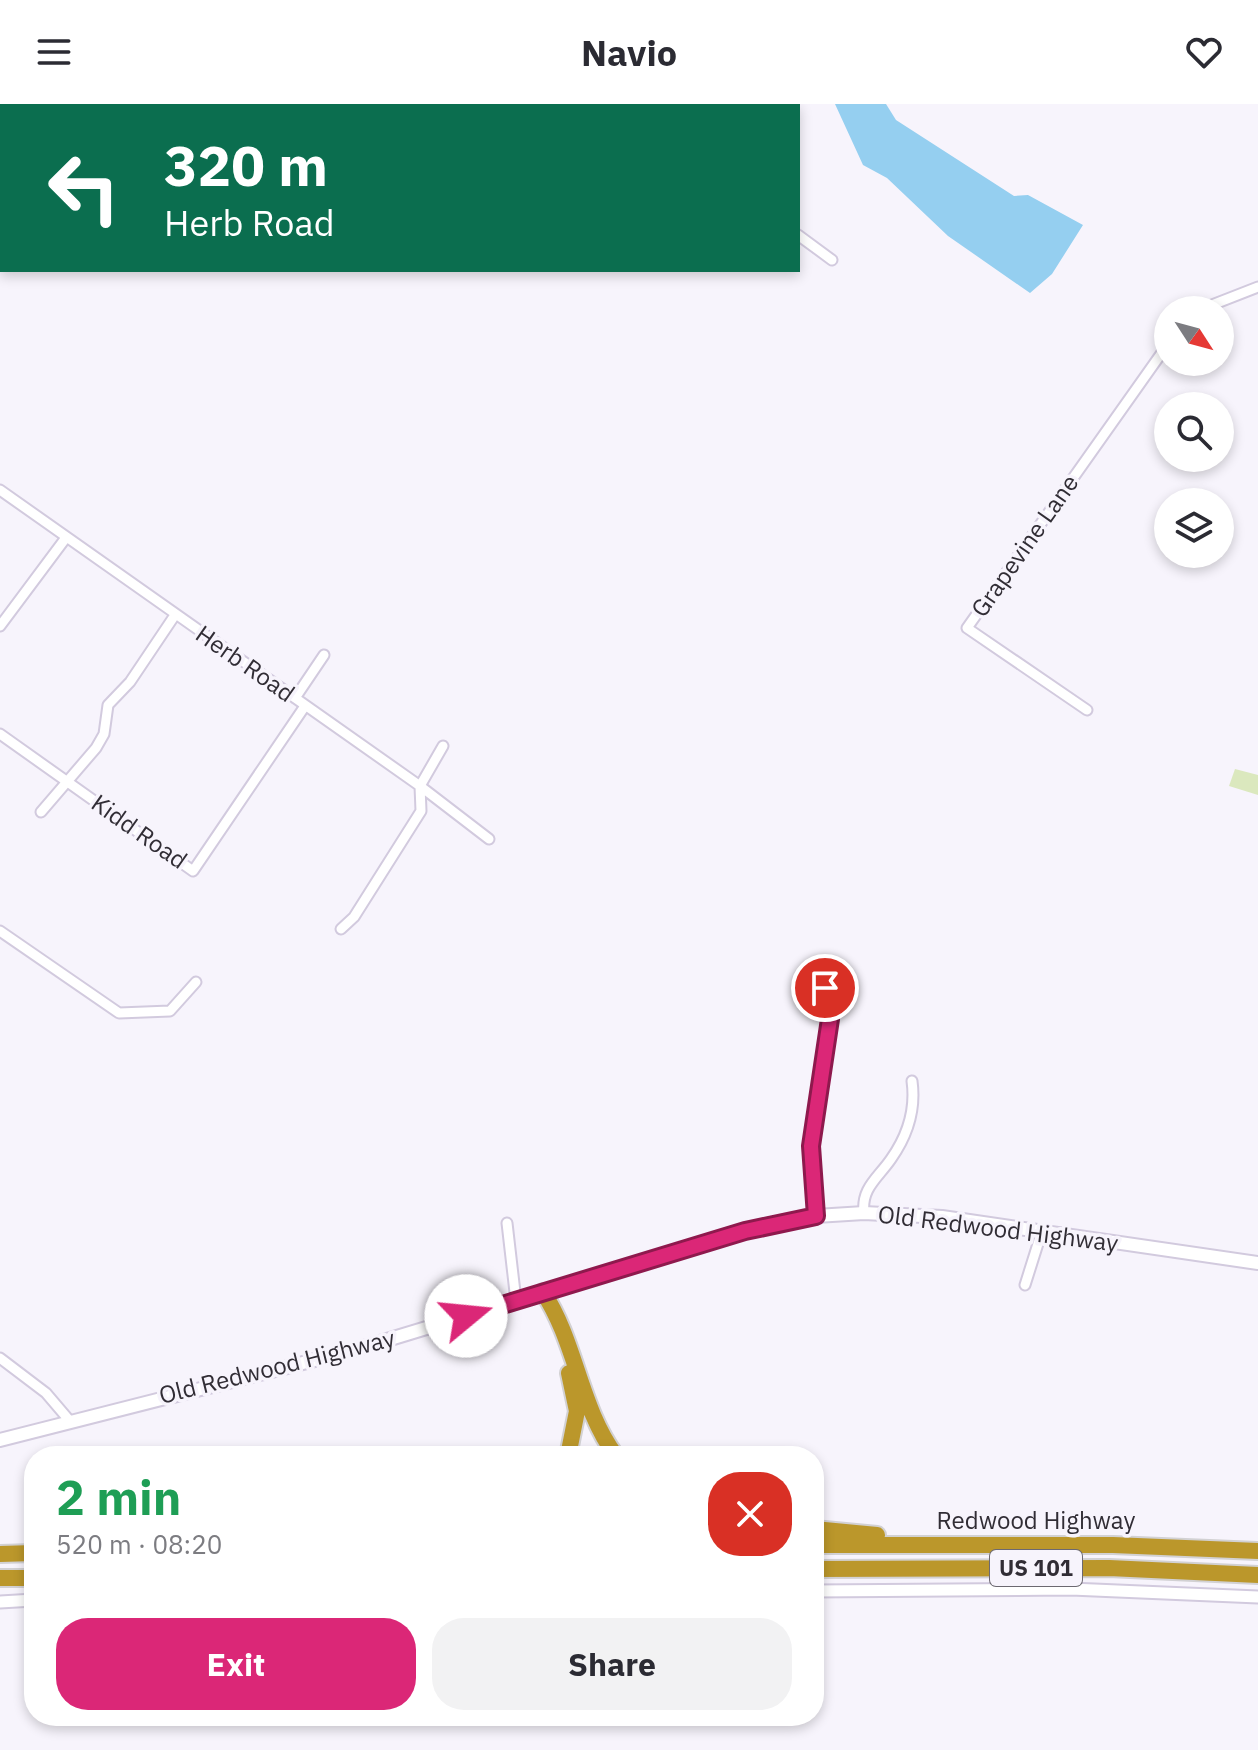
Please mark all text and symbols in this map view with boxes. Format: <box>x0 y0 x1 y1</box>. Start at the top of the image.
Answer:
text: Navio <box>581 29 677 76</box>
icon: menu <box>32 30 76 74</box>
icon: heart <box>1182 30 1226 74</box>
text: 320 m <box>164 129 328 201</box>
icon: left <box>32 136 136 240</box>
text: Herb Road <box>164 199 335 246</box>
north arrow <box>1154 296 1234 376</box>
map controls <box>1154 296 1234 568</box>
button: search <box>1154 392 1234 472</box>
street label: Grapevine Lane <box>963 468 1085 623</box>
button: layers <box>1154 488 1234 568</box>
street label: Herb Road <box>190 617 301 709</box>
street label: Kidd Road <box>85 787 194 876</box>
pin <box>791 954 859 1022</box>
icon: arrive <box>803 966 847 1010</box>
street label: Old Redwood Highway <box>876 1197 1120 1259</box>
position arrow <box>424 1274 508 1358</box>
street label: Old Redwood Highway <box>155 1321 398 1411</box>
text: 2 min <box>56 1466 181 1528</box>
button: close <box>708 1472 792 1556</box>
street label: Redwood Highway <box>937 1504 1135 1536</box>
text: 520 m · 08:20 <box>56 1527 222 1561</box>
road number: US 101 <box>990 1550 1082 1586</box>
button: Exit <box>56 1618 416 1710</box>
button: Share <box>432 1618 792 1710</box>

